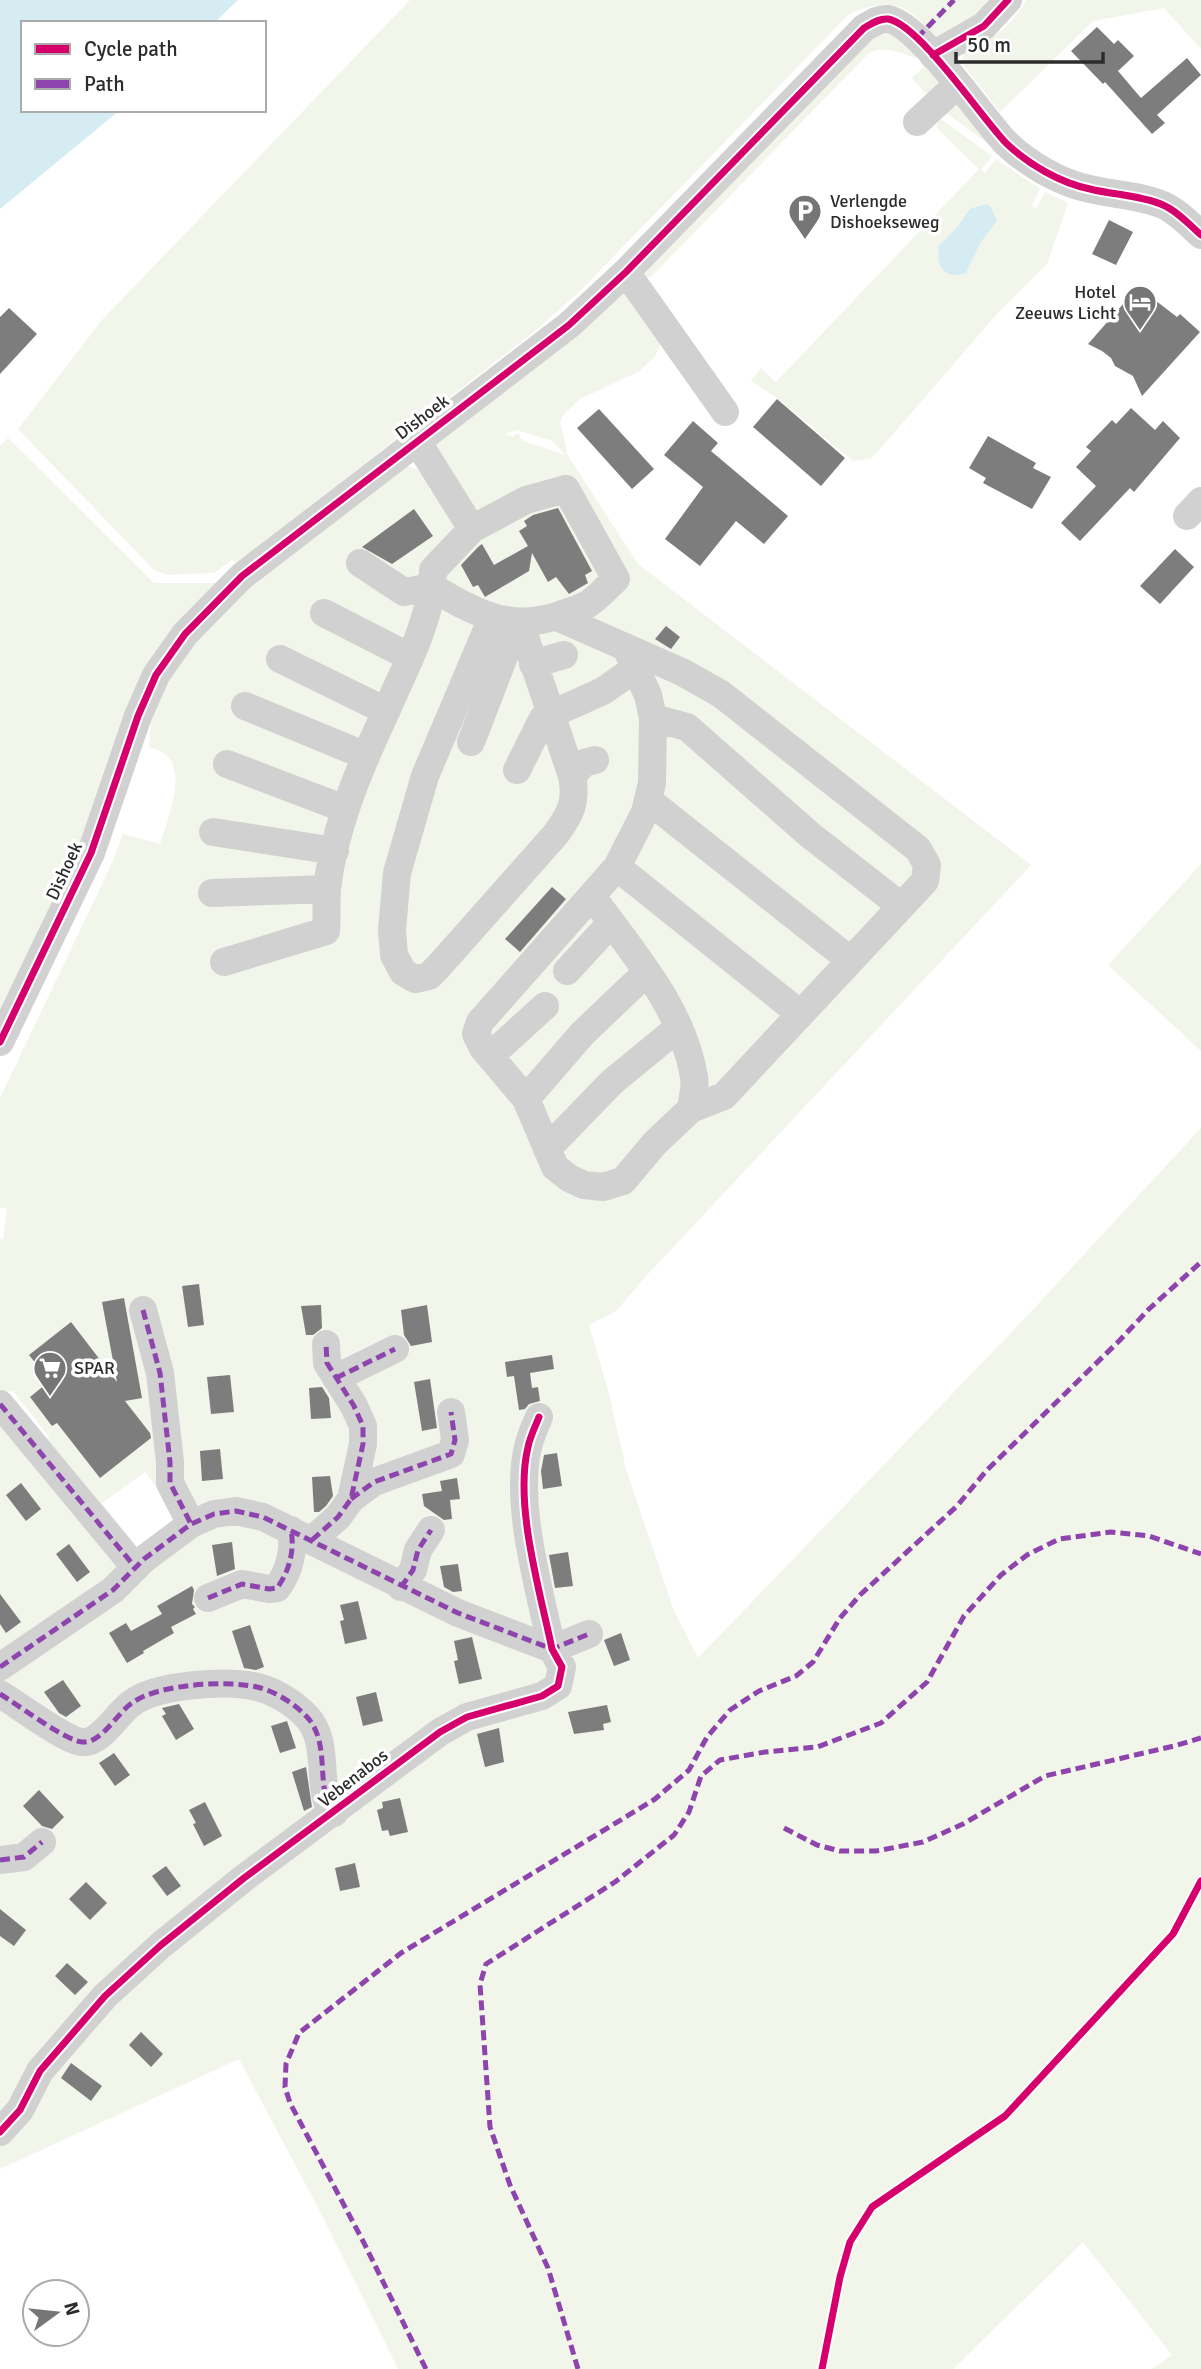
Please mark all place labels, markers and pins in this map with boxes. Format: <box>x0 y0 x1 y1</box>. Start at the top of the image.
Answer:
place label: Verlengde Dishoekseweg <box>830 190 940 233</box>
parking icon: Verlengde Dishoekseweg <box>786 192 824 241</box>
place label: Hotel Zeeuws Licht <box>1015 281 1116 324</box>
hotel icon: Hotel Zeeuws Licht <box>1121 283 1159 332</box>
supermarket icon: SPAR <box>31 1349 69 1398</box>
place label: SPAR <box>74 1357 115 1379</box>

